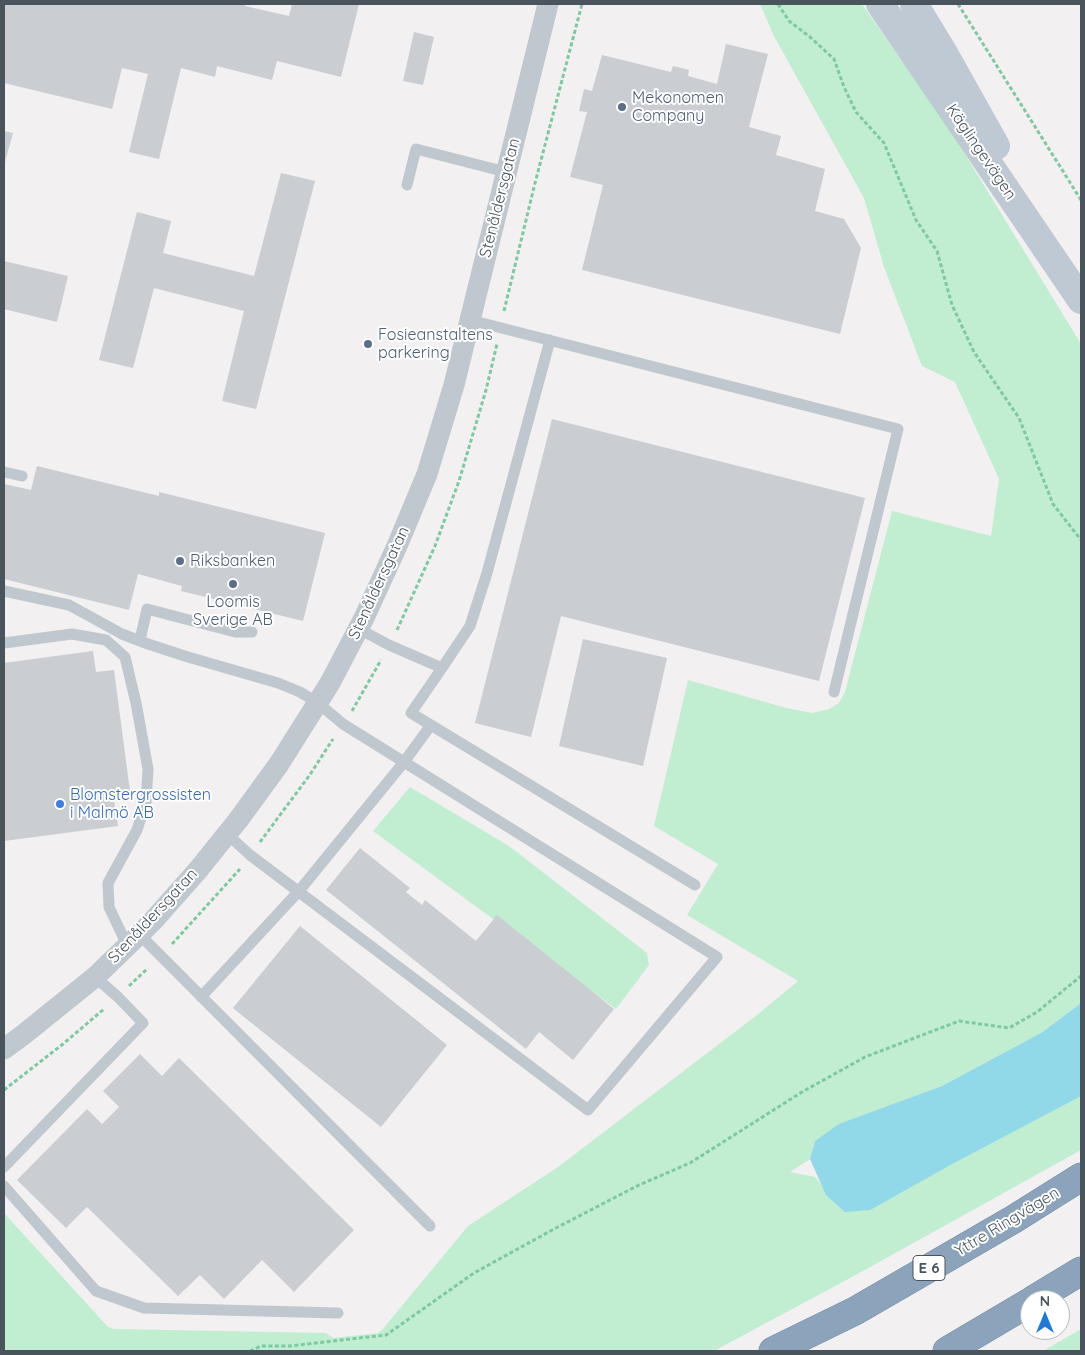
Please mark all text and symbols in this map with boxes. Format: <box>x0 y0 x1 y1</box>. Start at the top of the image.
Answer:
place label: Mekonomen Company <box>632 88 724 126</box>
street label: Käglingevägen <box>942 100 1020 204</box>
marker: Mekonomen Company <box>616 101 628 113</box>
street label: Stenåldersgatan <box>476 136 524 260</box>
place label: Fosieanstaltens parkering <box>378 325 493 363</box>
marker: Fosieanstaltens parkering <box>362 338 374 350</box>
street label: Stenåldersgatan <box>344 524 414 642</box>
place label: Riksbanken <box>190 551 275 571</box>
marker: Riksbanken <box>174 555 186 567</box>
marker: Loomis Sverige AB <box>227 578 239 590</box>
place label: Loomis Sverige AB <box>193 592 273 630</box>
place label: Blomstergrossisten i Malmö AB <box>70 785 211 823</box>
marker: Blomstergrossisten i Malmö AB <box>54 798 66 810</box>
street label: Stenåldersgatan <box>104 865 202 967</box>
street label: Yttre Ringvägen <box>951 1183 1063 1261</box>
road number: E 6 <box>913 1256 945 1280</box>
north arrow <box>1020 1290 1070 1340</box>
text: N <box>1040 1292 1050 1310</box>

